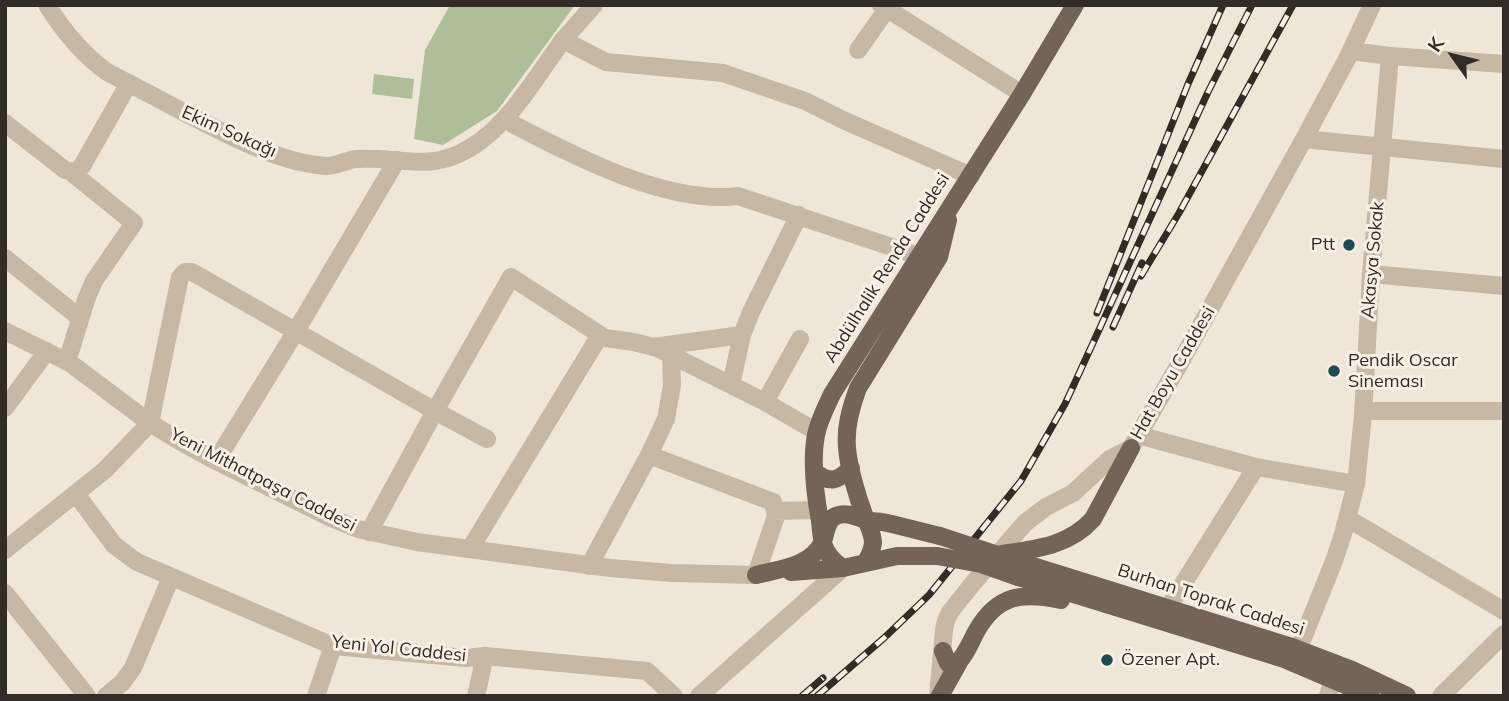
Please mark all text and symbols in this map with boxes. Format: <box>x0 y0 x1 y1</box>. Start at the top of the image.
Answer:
north arrow <box>1418 21 1488 91</box>
text: K <box>1422 32 1449 56</box>
street label: Ekim Sokağı <box>178 102 280 162</box>
street label: Abdülhalik Renda Caddesi <box>820 169 954 367</box>
street label: Akasya Sokak <box>1357 200 1389 320</box>
place label: Ptt <box>1311 234 1335 256</box>
marker: Ptt <box>1341 237 1357 253</box>
street label: Hat Boyu Caddesi <box>1126 303 1220 443</box>
place label: Pendik Oscar Sineması <box>1348 350 1458 392</box>
marker: Pendik Oscar Sineması <box>1326 363 1342 379</box>
street label: Yeni Mithatpaşa Caddesi <box>166 424 360 536</box>
street label: Burhan Toprak Caddesi <box>1115 560 1307 640</box>
street label: Yeni Yol Caddesi <box>331 631 467 667</box>
place label: Özener Apt. <box>1121 649 1220 671</box>
marker: Özener Apt. <box>1099 652 1115 668</box>

